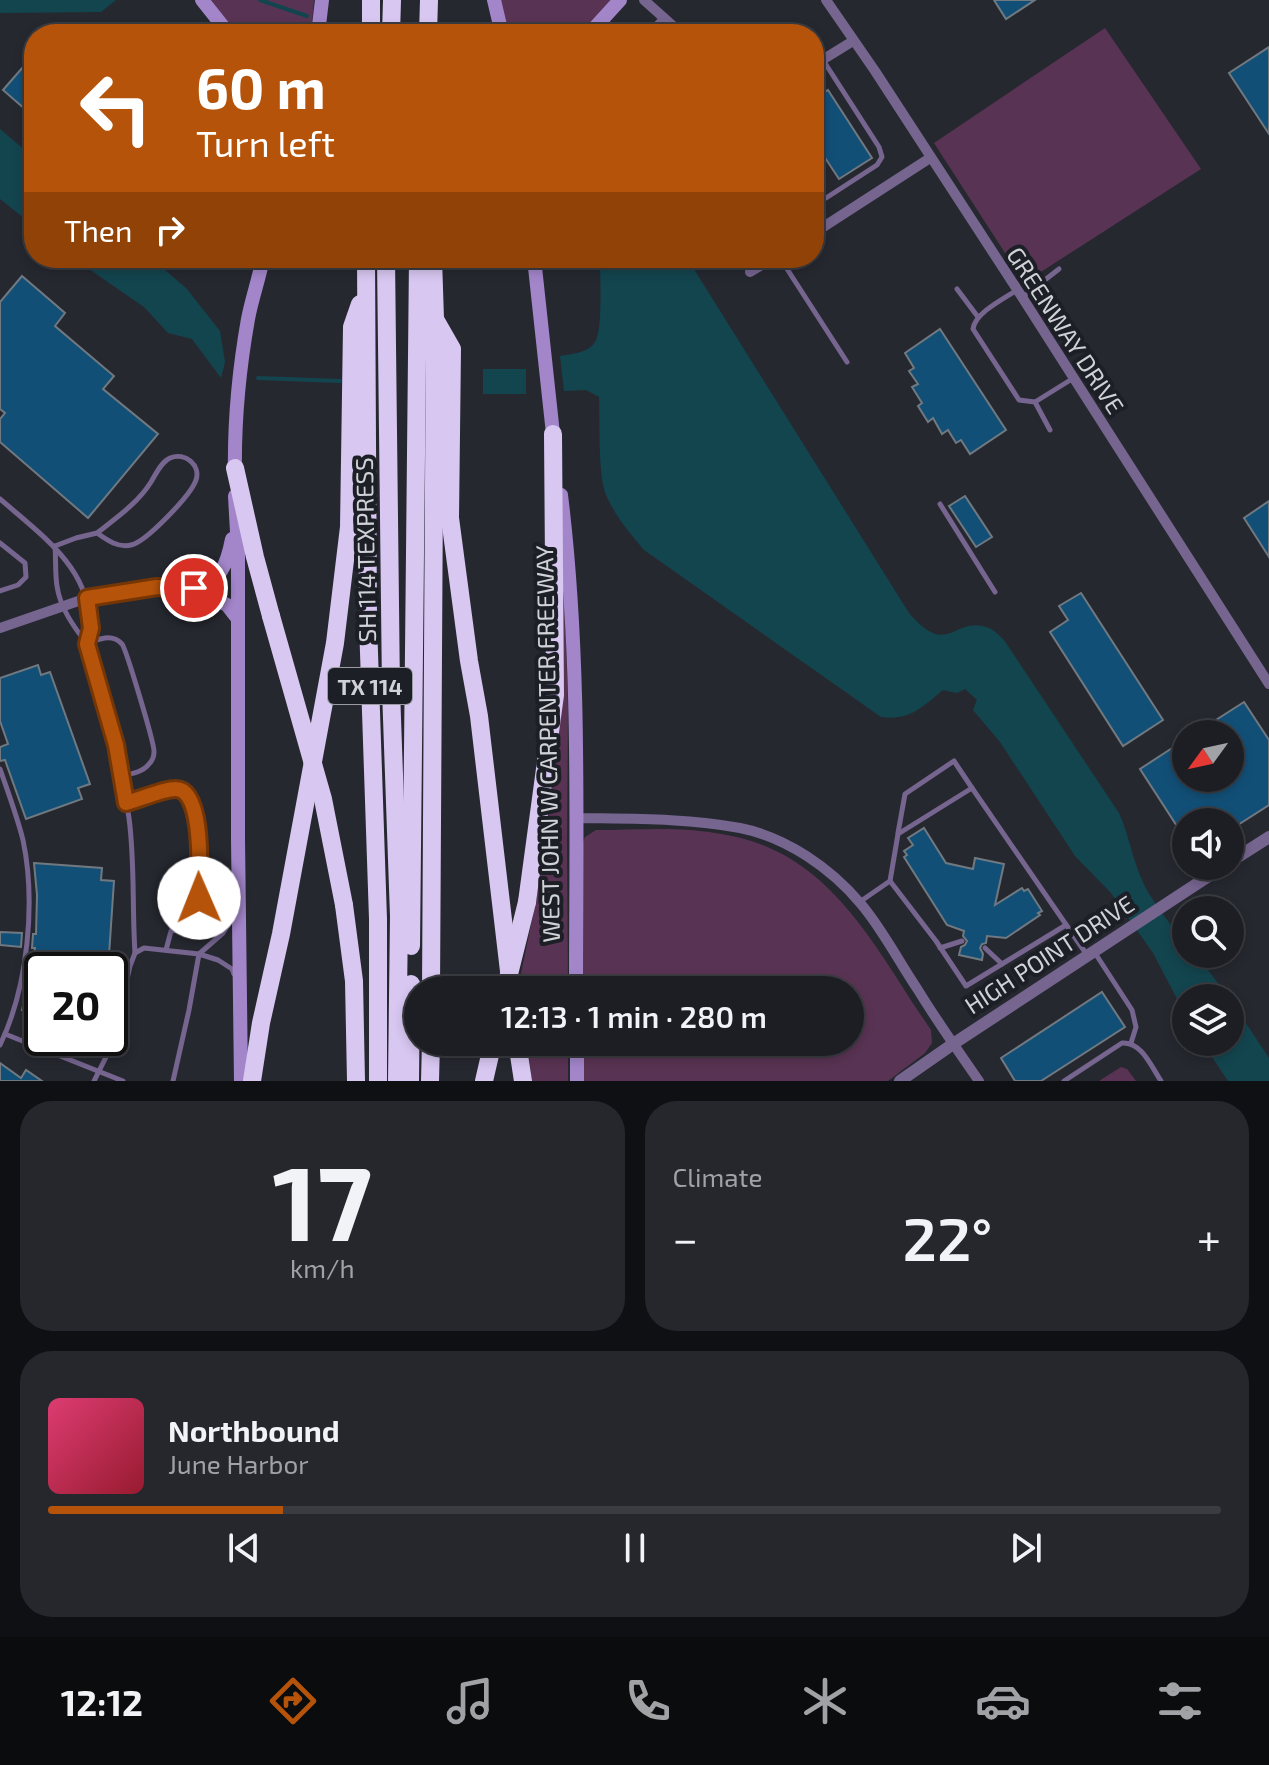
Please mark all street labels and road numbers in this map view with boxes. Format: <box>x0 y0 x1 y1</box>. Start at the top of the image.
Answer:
street label: GREENWAY DRIVE <box>1001 241 1131 419</box>
street label: SH 114 TEXPRESS <box>349 457 381 643</box>
street label: WEST JOHN W CARPENTER FREEWAY <box>529 545 565 943</box>
road number: TX 114 <box>328 668 412 704</box>
street label: HIGH POINT DRIVE <box>959 888 1139 1020</box>

